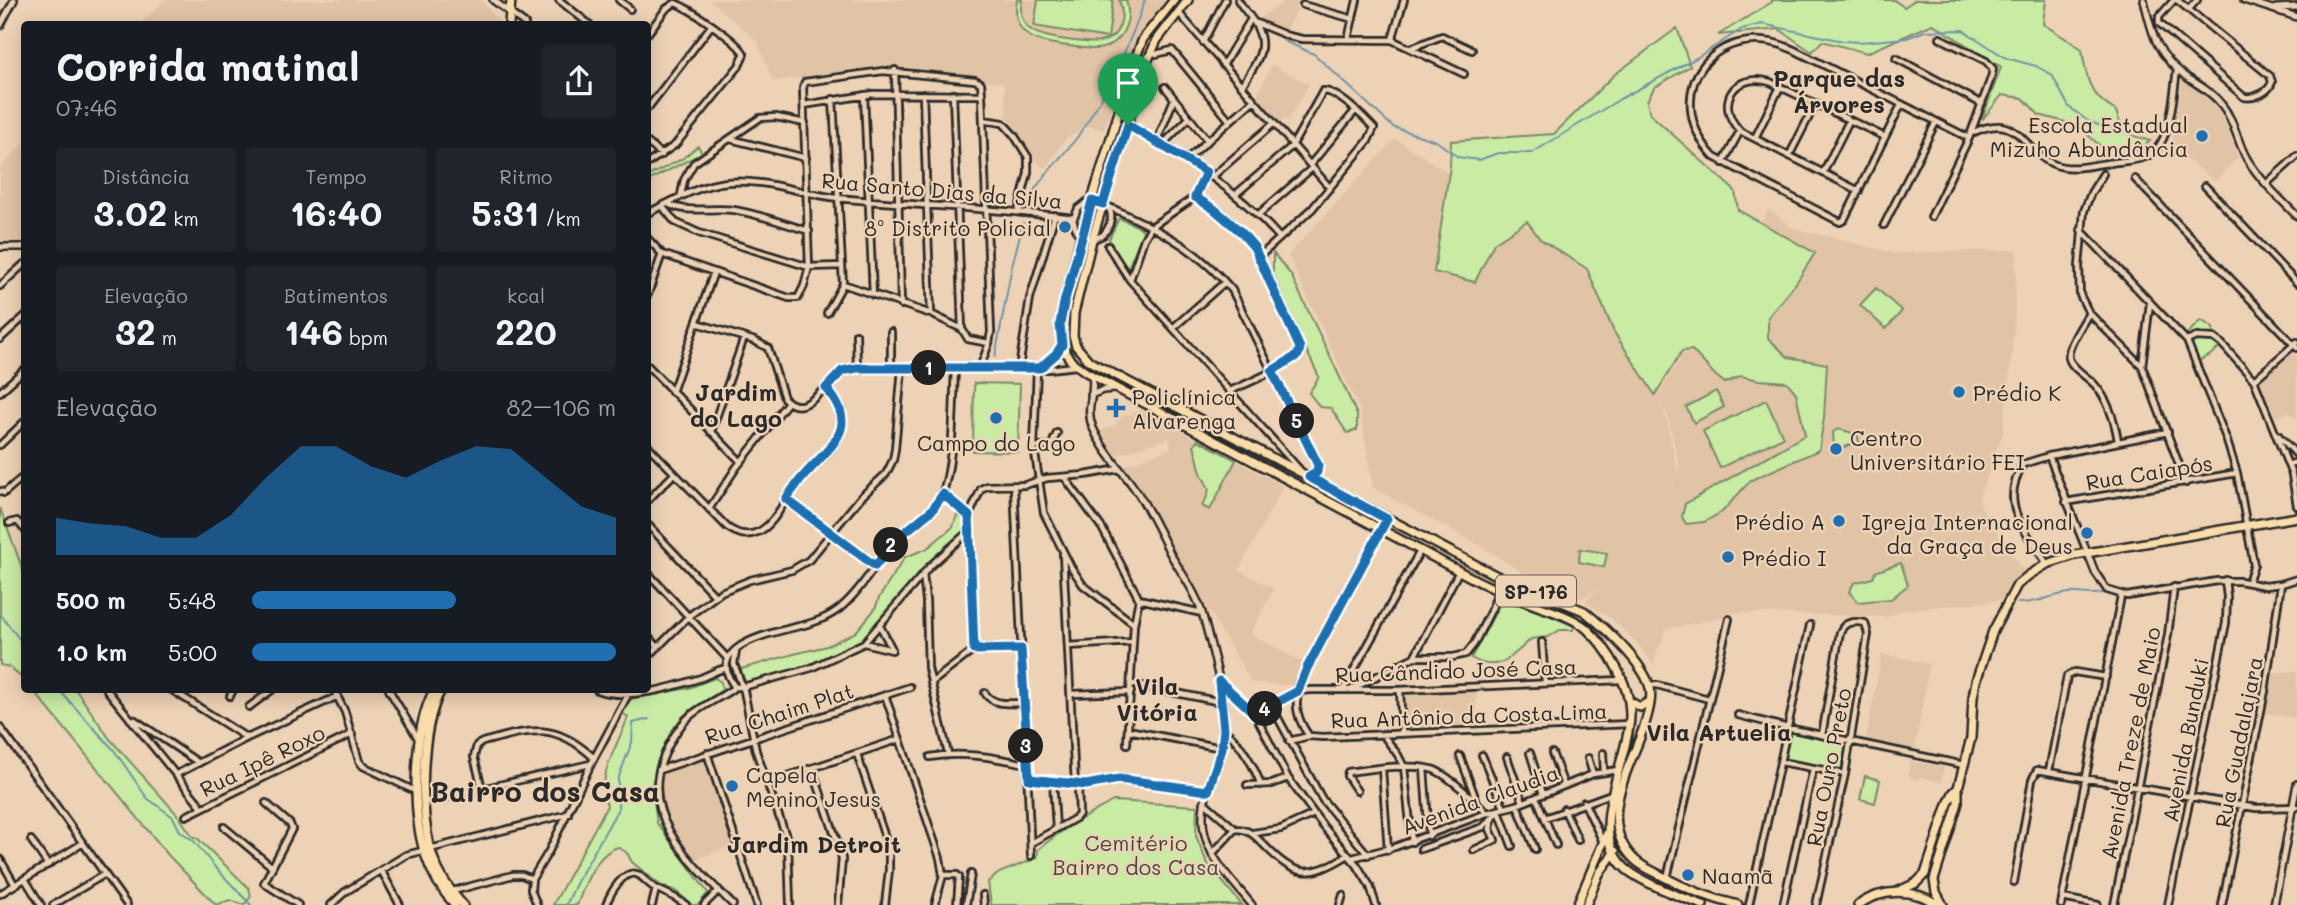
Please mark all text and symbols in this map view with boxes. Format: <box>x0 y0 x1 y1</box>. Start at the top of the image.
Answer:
text: Corrida matinal <box>56 41 359 91</box>
button: share <box>542 44 616 118</box>
pin <box>1098 53 1158 125</box>
district label: Parque das Árvores <box>1773 63 1905 119</box>
icon: arrive <box>1109 64 1147 102</box>
text: 07:46 <box>56 92 118 122</box>
place label: Escola Estadual Mizuho Abundância <box>1990 111 2188 162</box>
marker: Escola Estadual Mizuho Abundância <box>2194 128 2210 144</box>
text: Distância <box>102 164 190 189</box>
text: Tempo <box>306 164 366 189</box>
text: Ritmo <box>500 164 552 189</box>
street label: Rua Santo Dias da Silva <box>821 166 1063 214</box>
text: 3.02 <box>93 189 167 235</box>
text: 16:40 <box>290 189 382 235</box>
text: 5:31 <box>471 189 539 235</box>
text: km <box>167 206 199 231</box>
text: /km <box>539 206 581 231</box>
place label: 8º Distrito Policial <box>864 214 1051 241</box>
marker: 8º Distrito Policial <box>1057 219 1073 235</box>
text: Elevação <box>104 283 188 308</box>
text: Batimentos <box>284 283 388 308</box>
text: kcal <box>507 283 545 308</box>
text: 32 <box>115 308 156 354</box>
text: 146 <box>284 308 343 354</box>
text: 220 <box>495 308 557 354</box>
text: m <box>156 325 177 350</box>
text: bpm <box>343 325 388 350</box>
pin: 1 <box>912 350 946 386</box>
text: 1 <box>924 355 933 380</box>
district label: Jardim do Lago <box>690 377 782 433</box>
place label: Prédio K <box>1973 379 2061 406</box>
place label: Policlínica Alvarenga <box>1132 383 1237 434</box>
marker: Prédio K <box>1951 384 1967 400</box>
text: Elevação <box>56 392 157 422</box>
text: 82–106 m <box>506 392 616 422</box>
marker: Policlínica Alvarenga <box>1106 398 1126 418</box>
pin: 5 <box>1280 404 1314 438</box>
text: 5 <box>1291 408 1302 433</box>
marker: Campo do Lago <box>988 410 1004 426</box>
place label: Centro Universitário FEI <box>1850 424 2025 475</box>
place label: Campo do Lago <box>917 429 1075 456</box>
marker: Centro Universitário FEI <box>1828 441 1844 457</box>
street label: Rua Caiapós <box>2084 449 2214 495</box>
place label: Prédio A <box>1735 508 1825 535</box>
place label: Igreja Internacional da Graça de Deus <box>1862 508 2073 559</box>
marker: Prédio A <box>1831 513 1847 529</box>
marker: Igreja Internacional da Graça de Deus <box>2079 525 2095 541</box>
pin: 2 <box>874 528 908 562</box>
text: 2 <box>885 532 896 557</box>
place label: Prédio I <box>1742 544 1826 571</box>
marker: Prédio I <box>1720 549 1736 565</box>
road number: SP-176 <box>1496 576 1576 606</box>
text: 500 m <box>56 585 126 615</box>
text: 5:48 <box>168 585 216 615</box>
street label: Avenida Treze de Maio <box>2094 625 2166 861</box>
text: 1.0 km <box>56 637 127 667</box>
text: 5:00 <box>168 637 217 667</box>
street label: Rua Cândido José Casa <box>1335 652 1577 688</box>
street label: Rua Guadalajara <box>2208 654 2268 830</box>
street label: Avenida Bunduki <box>2156 656 2214 824</box>
district label: Vila Vitória <box>1116 671 1198 727</box>
street label: Rua Chaim Plat <box>701 676 857 750</box>
street label: Rua Ouro Preto <box>1799 686 1857 848</box>
pin: 4 <box>1248 692 1282 726</box>
text: 4 <box>1258 696 1271 721</box>
street label: Rua Antônio da Costa Lima <box>1330 697 1608 733</box>
district label: Vila Artuelia <box>1647 717 1791 747</box>
street label: Rua Ipê Roxo <box>195 718 329 802</box>
pin: 3 <box>1009 728 1044 764</box>
text: 3 <box>1020 733 1031 758</box>
street label: Avenida Claudia <box>1398 758 1562 840</box>
place label: Capela Menino Jesus <box>746 761 881 812</box>
district label: Bairro dos Casa <box>430 773 660 809</box>
marker: Capela Menino Jesus <box>724 778 740 794</box>
district label: Jardim Detroit <box>727 829 901 859</box>
park label: Cemitério Bairro dos Casa <box>1053 829 1219 880</box>
place label: Naamã <box>1702 862 1773 889</box>
marker: Naamã <box>1680 867 1696 883</box>

